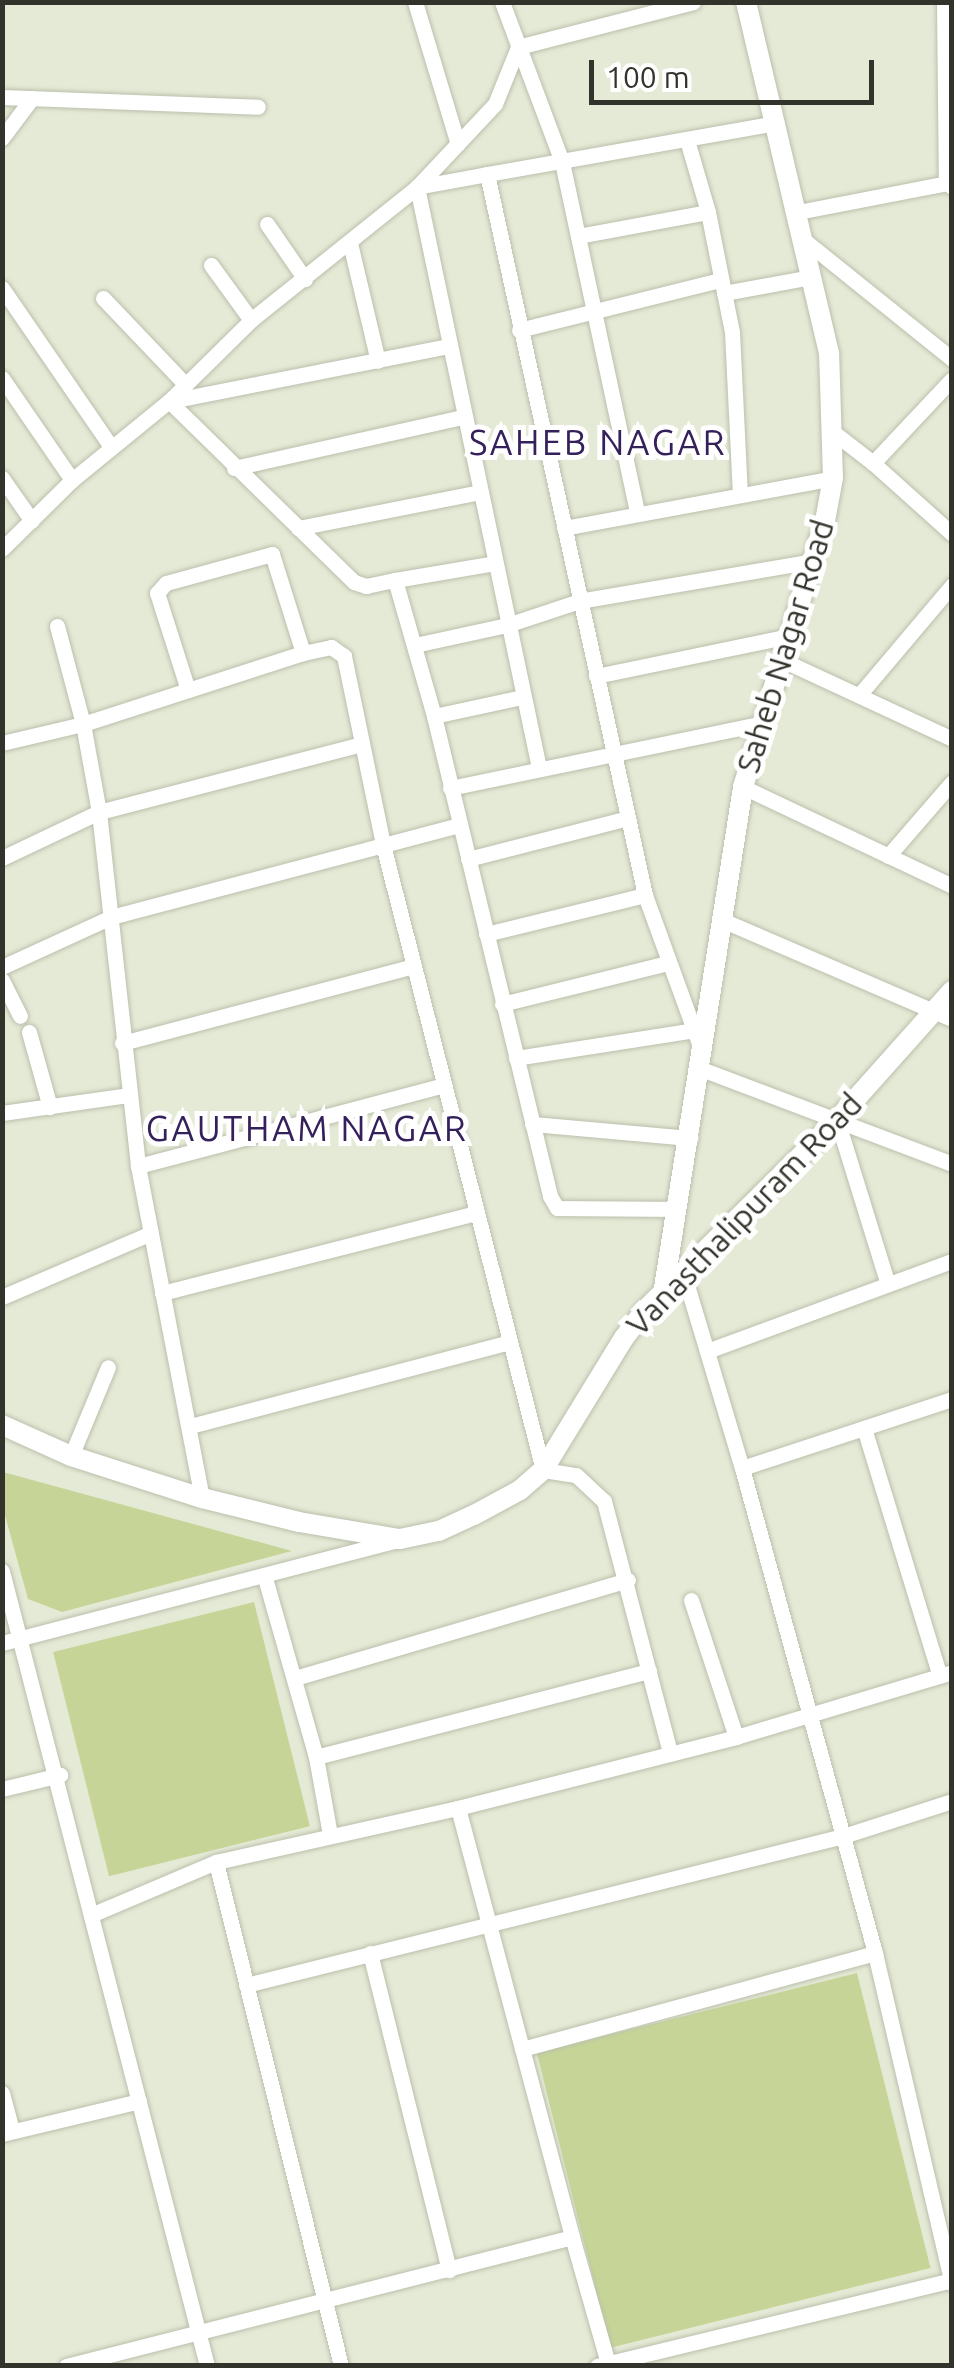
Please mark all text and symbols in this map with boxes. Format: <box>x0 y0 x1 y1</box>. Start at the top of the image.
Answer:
scale bar <box>594 40 879 102</box>
text: 100 m <box>606 60 690 94</box>
district label: SAHEB NAGAR <box>469 421 727 463</box>
street label: Saheb Nagar Road <box>728 515 842 777</box>
street label: Vanasthalipuram Road <box>618 1085 870 1343</box>
district label: GAUTHAM NAGAR <box>146 1107 468 1149</box>

